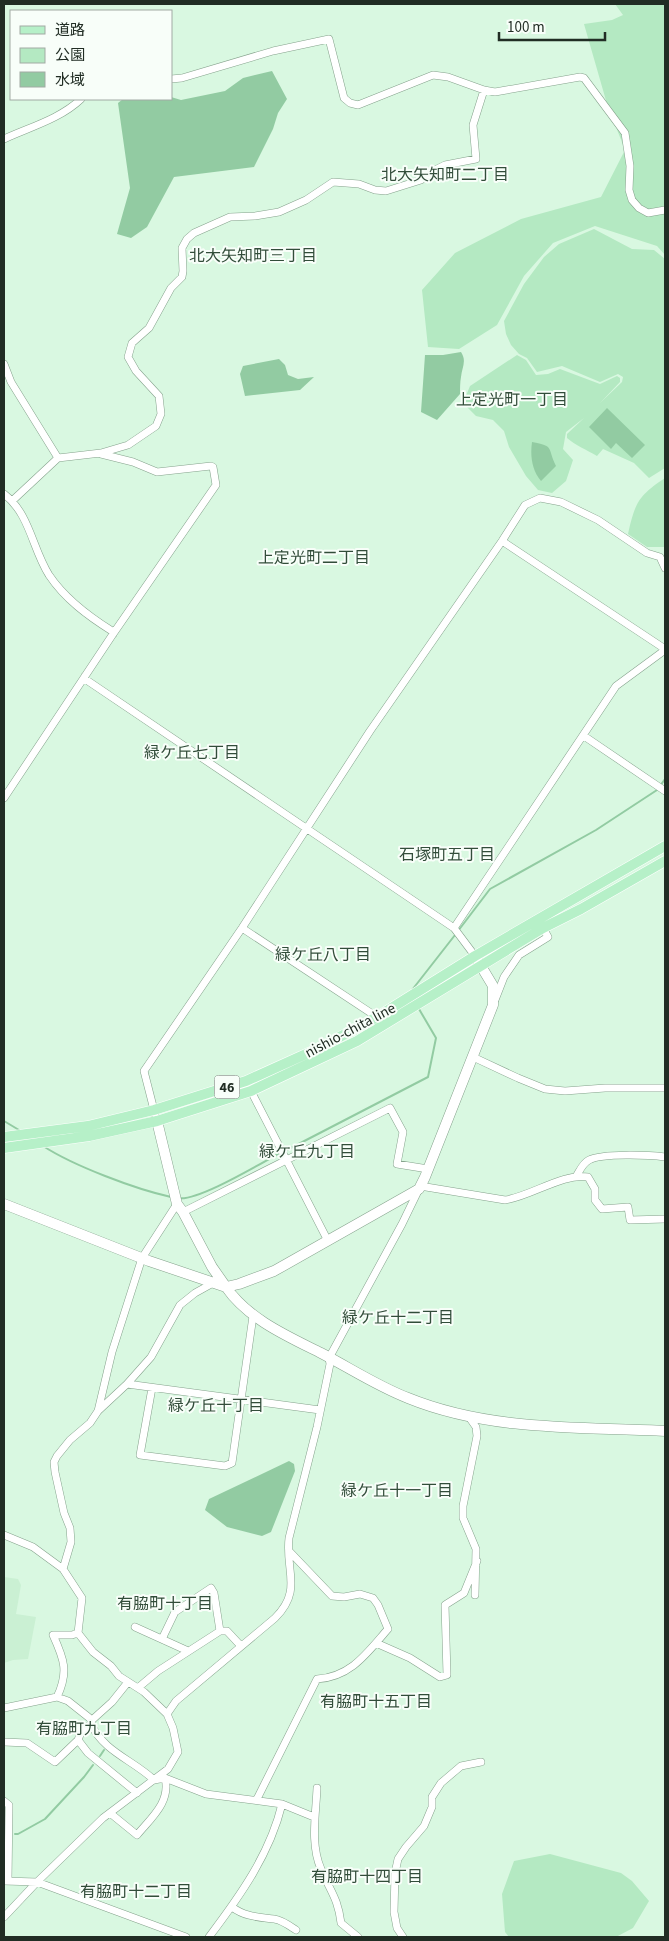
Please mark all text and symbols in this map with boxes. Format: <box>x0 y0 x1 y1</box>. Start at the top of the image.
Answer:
legend <box>10 10 172 100</box>
scale bar <box>499 10 605 42</box>
text: 100 m <box>507 17 545 38</box>
text: 道路 <box>55 20 85 41</box>
text: 公園 <box>55 45 85 66</box>
text: 水域 <box>55 70 85 91</box>
district label: 北大矢知町二丁目 <box>381 164 509 186</box>
district label: 北大矢知町三丁目 <box>189 245 317 267</box>
district label: 上定光町一丁目 <box>456 389 568 411</box>
district label: 上定光町二丁目 <box>258 547 370 569</box>
district label: 緑ケ丘七丁目 <box>144 742 240 764</box>
district label: 石塚町五丁目 <box>399 844 495 866</box>
district label: 緑ケ丘八丁目 <box>275 944 371 966</box>
street label: nishio-chita line <box>301 998 399 1063</box>
road number: 46 <box>214 1076 240 1098</box>
district label: 緑ケ丘九丁目 <box>259 1141 355 1163</box>
district label: 緑ケ丘十二丁目 <box>342 1307 454 1329</box>
district label: 緑ケ丘十丁目 <box>168 1395 264 1417</box>
district label: 緑ケ丘十一丁目 <box>341 1480 453 1502</box>
district label: 有脇町十丁目 <box>117 1593 213 1615</box>
district label: 有脇町十五丁目 <box>320 1691 432 1713</box>
district label: 有脇町九丁目 <box>36 1718 132 1740</box>
district label: 有脇町十四丁目 <box>311 1866 423 1888</box>
district label: 有脇町十二丁目 <box>80 1881 192 1903</box>

